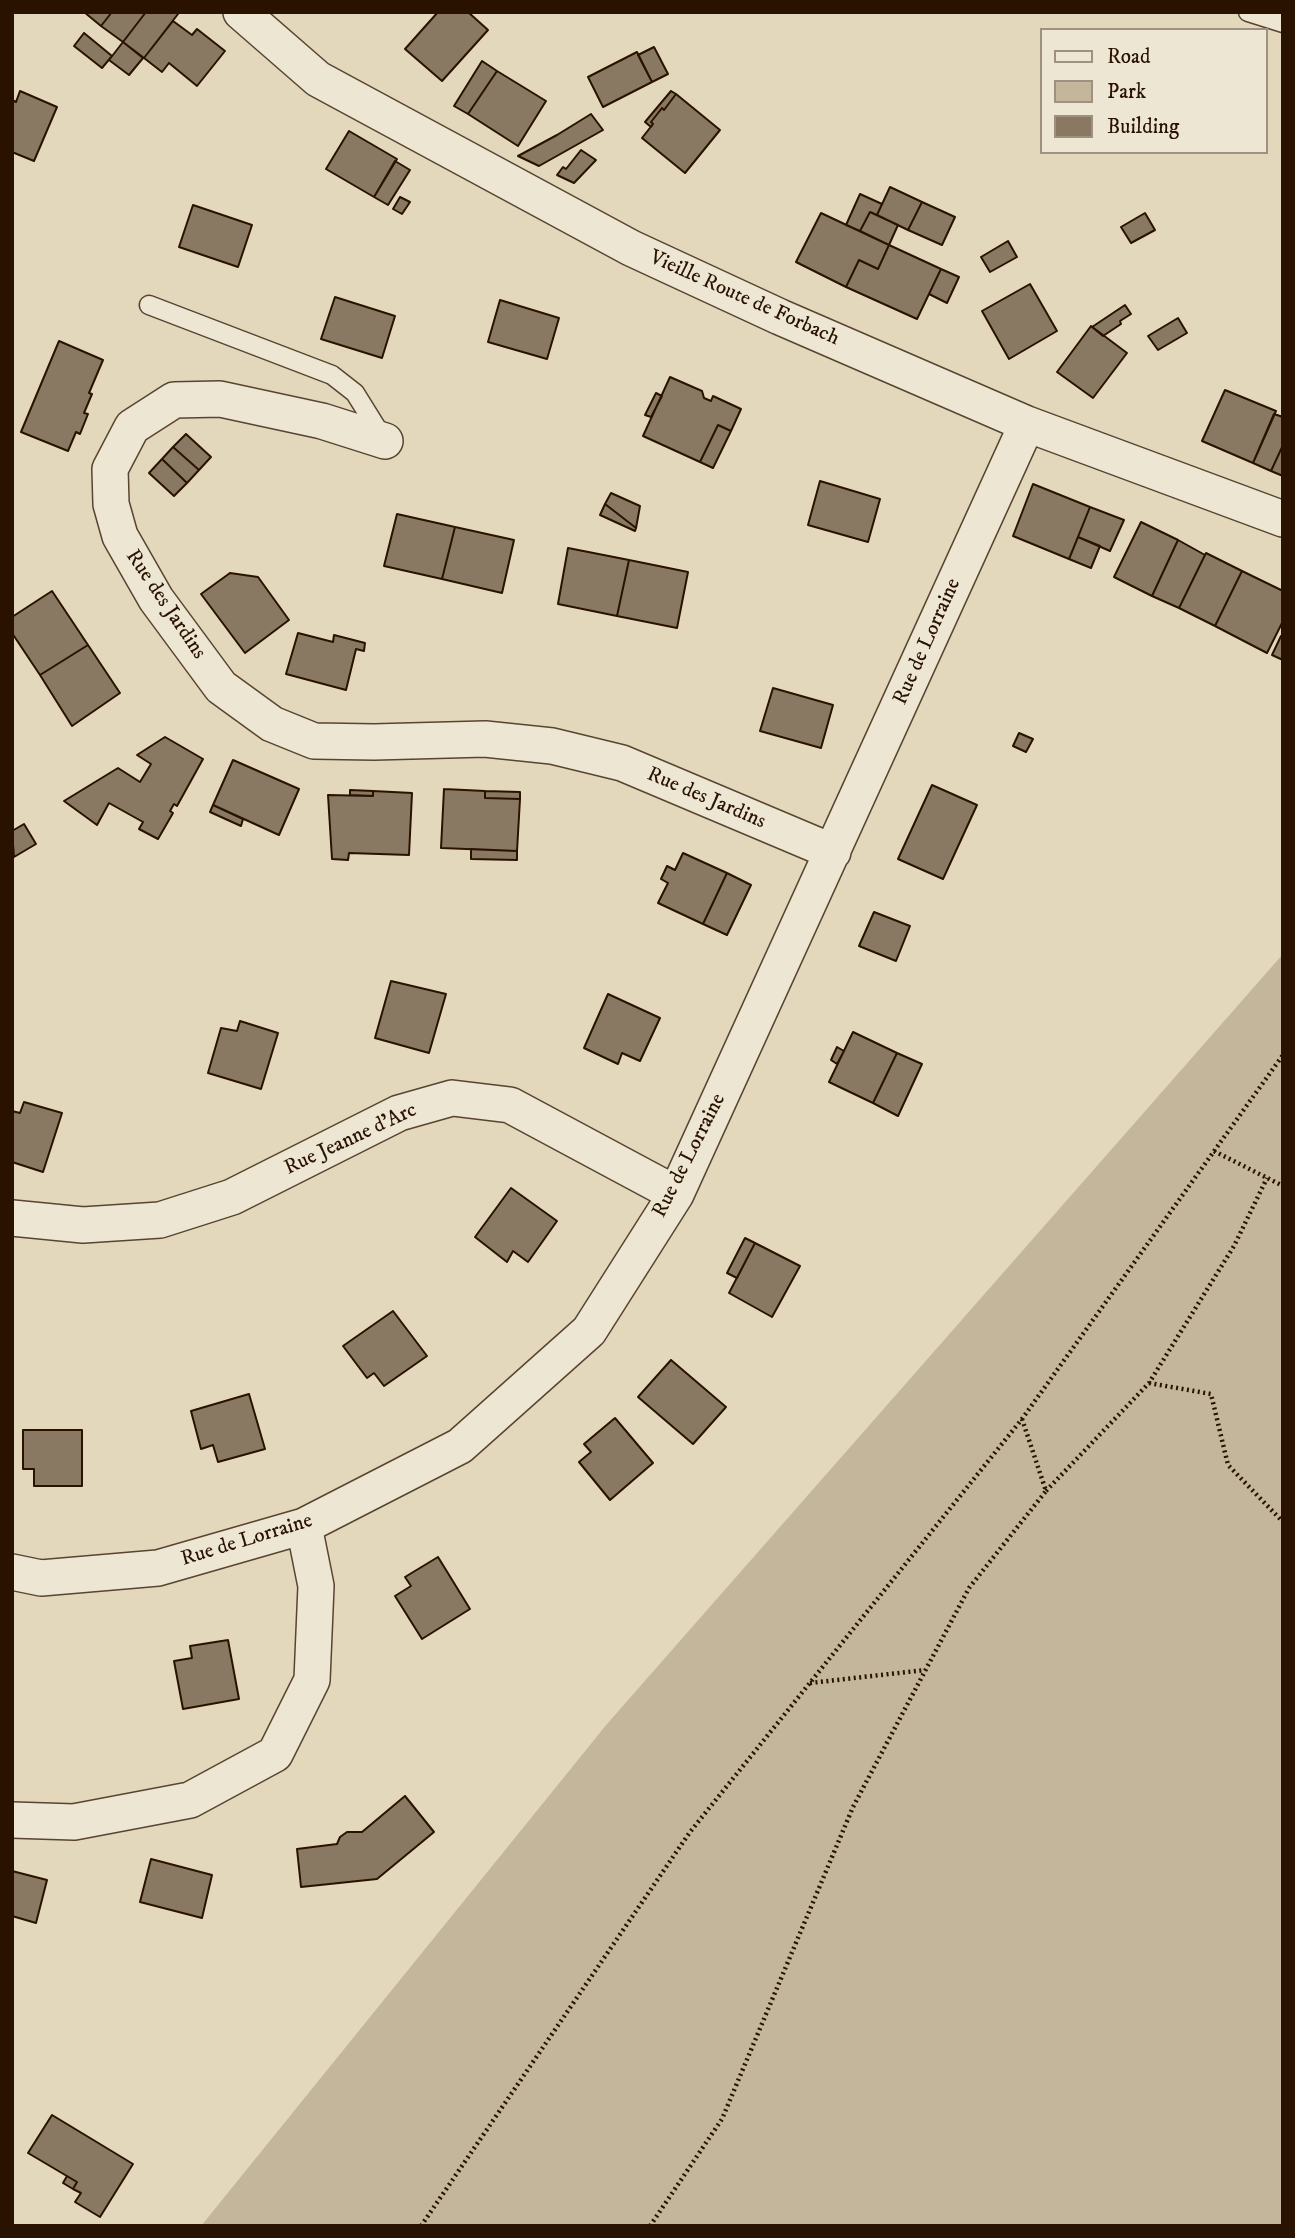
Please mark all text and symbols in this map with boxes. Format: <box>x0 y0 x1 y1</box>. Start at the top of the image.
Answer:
legend <box>1040 28 1267 154</box>
text: Road <box>1107 44 1151 70</box>
text: Park <box>1107 79 1146 105</box>
text: Building <box>1107 114 1179 140</box>
street label: Vieille Route de Forbach <box>645 246 843 352</box>
street label: Rue des Jardins <box>119 546 211 664</box>
street label: Rue de Lorraine <box>889 575 967 709</box>
street label: Rue des Jardins <box>643 763 769 835</box>
street label: Rue de Lorraine <box>648 1090 732 1222</box>
street label: Rue Jeanne d'Arc <box>281 1098 421 1182</box>
street label: Rue de Lorraine <box>178 1509 316 1573</box>

